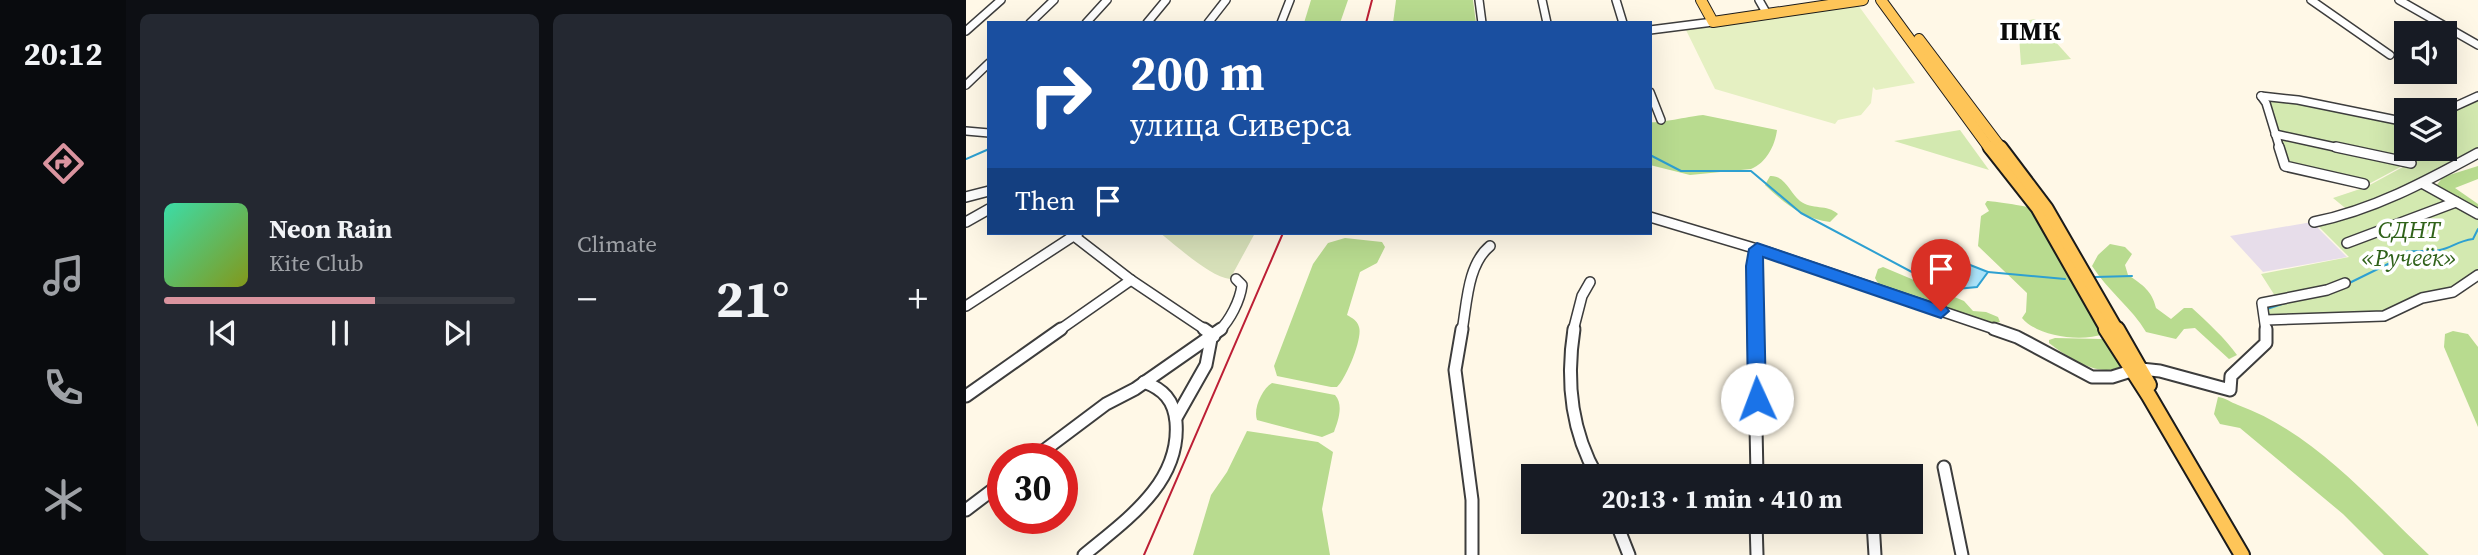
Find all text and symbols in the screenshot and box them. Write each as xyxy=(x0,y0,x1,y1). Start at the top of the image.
district label: ПМК xyxy=(1999,13,2061,49)
map controls xyxy=(2394,21,2457,161)
button: sound xyxy=(2394,21,2457,84)
text: 20:12 xyxy=(24,32,102,76)
text: 200 m xyxy=(1130,39,1265,106)
icon: right xyxy=(1015,49,1106,140)
button: layers xyxy=(2394,98,2457,161)
text: улица Сиверса xyxy=(1130,103,1351,147)
icon: directions xyxy=(39,139,88,188)
icon: arrive xyxy=(1089,182,1127,220)
text: Then xyxy=(1015,183,1075,219)
text: Neon Rain xyxy=(269,211,392,247)
park label: СДНТ «Ручеёк» xyxy=(2361,213,2457,274)
text: Climate xyxy=(577,228,657,260)
pin xyxy=(1911,239,1971,311)
text: Kite Club xyxy=(269,247,364,279)
icon: arrive xyxy=(1922,250,1960,288)
icon: music xyxy=(39,251,88,300)
text: 21° xyxy=(716,263,789,334)
text: − xyxy=(577,273,597,325)
text: + xyxy=(908,273,928,325)
icon: previous xyxy=(204,314,242,352)
icon: pause xyxy=(321,314,359,352)
icon: next xyxy=(438,314,476,352)
position arrow xyxy=(1720,362,1794,436)
icon: phone xyxy=(39,363,88,412)
speed limit sign: 30 xyxy=(987,443,1078,534)
icon: climate xyxy=(39,475,88,524)
text: 20:13 · 1 min · 410 m xyxy=(1602,481,1842,517)

